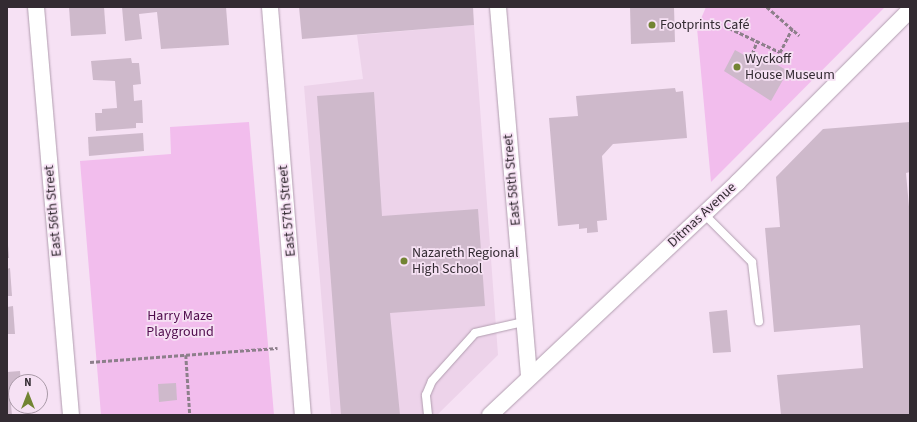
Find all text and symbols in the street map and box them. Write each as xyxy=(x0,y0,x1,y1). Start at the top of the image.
place label: Footprints Café xyxy=(660,17,749,33)
marker: Footprints Café xyxy=(647,20,657,30)
place label: Wyckoff House Museum xyxy=(745,51,835,84)
marker: Wyckoff House Museum xyxy=(732,62,742,72)
street label: East 58th Street xyxy=(500,134,524,226)
street label: East 56th Street xyxy=(41,165,65,257)
street label: East 57th Street xyxy=(275,165,299,257)
street label: Ditmas Avenue xyxy=(664,179,740,251)
place label: Nazareth Regional High School xyxy=(412,245,518,278)
marker: Nazareth Regional High School xyxy=(399,256,409,266)
park label: Harry Maze Playground xyxy=(146,308,214,340)
north arrow xyxy=(8,374,48,414)
text: N xyxy=(24,375,32,390)

